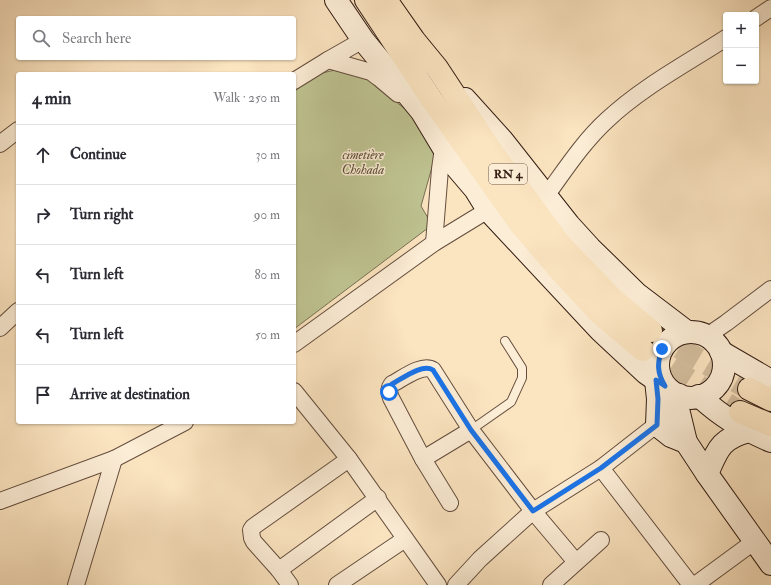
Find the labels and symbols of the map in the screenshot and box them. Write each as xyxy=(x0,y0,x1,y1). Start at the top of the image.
park label: cimetière Chohada xyxy=(342,147,384,178)
road number: RN 4 xyxy=(489,164,527,184)
route end xyxy=(653,340,671,358)
route start xyxy=(380,383,398,401)

